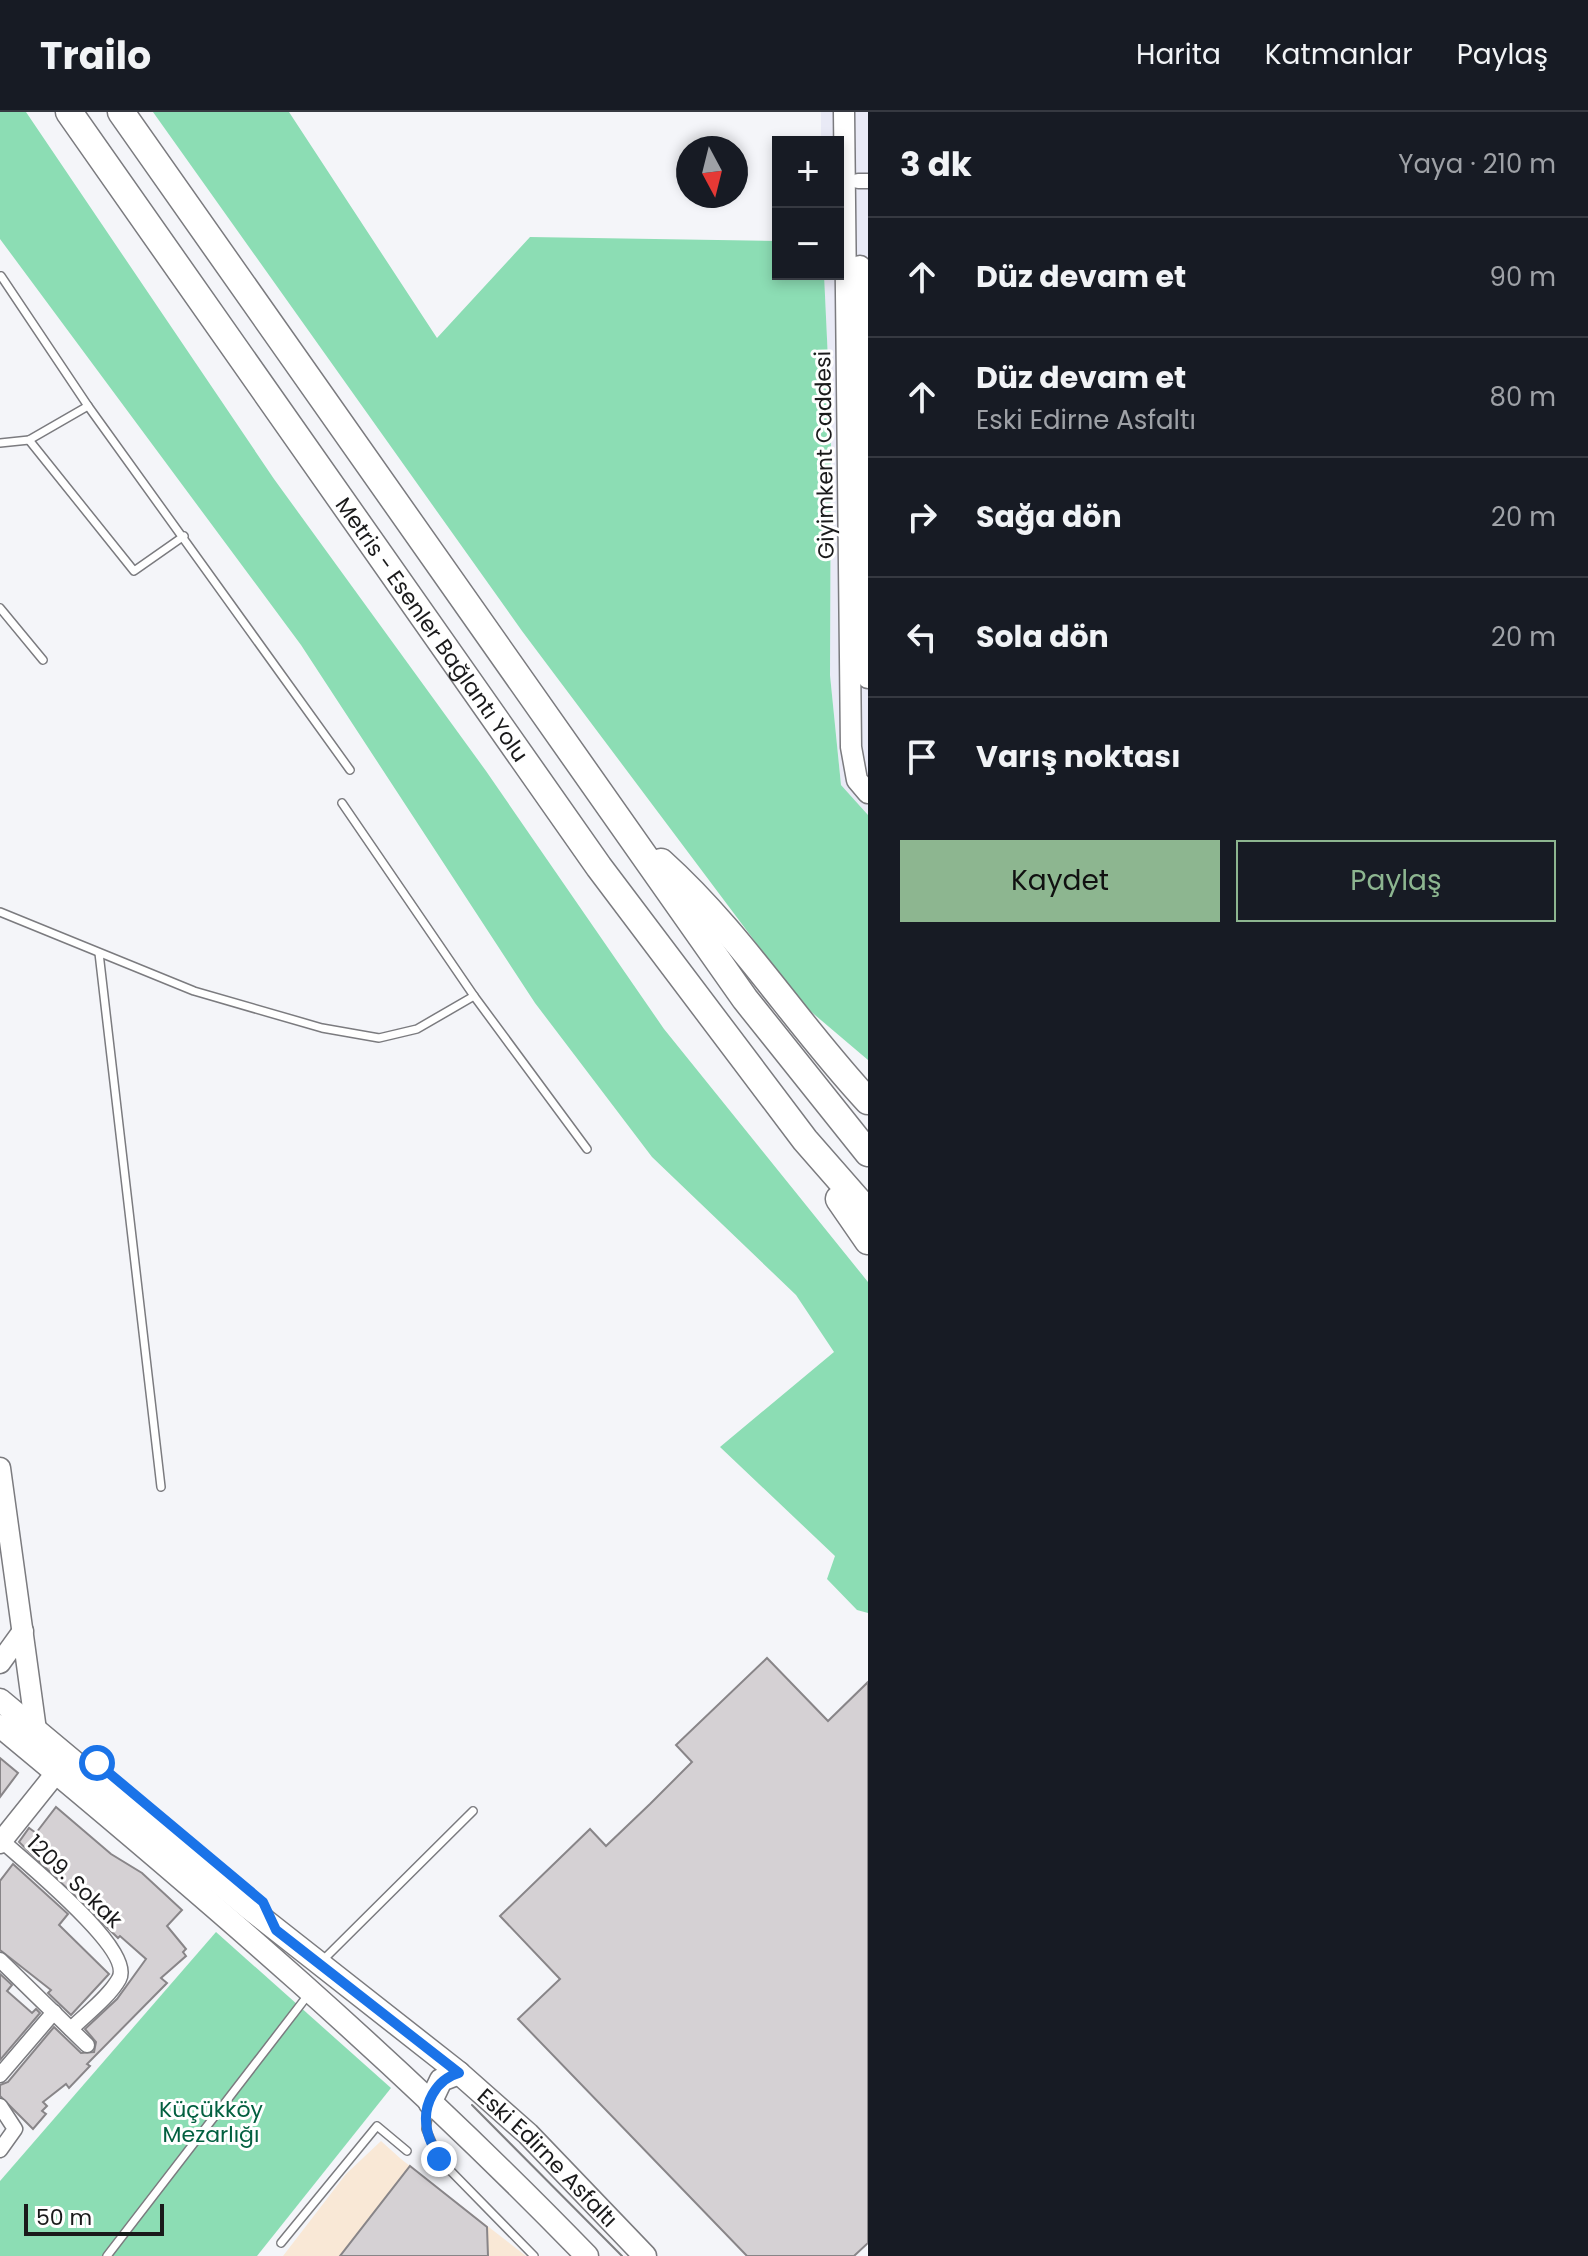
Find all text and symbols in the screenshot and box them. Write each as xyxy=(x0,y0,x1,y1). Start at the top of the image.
text: Trailo xyxy=(40,29,151,82)
text: Harita xyxy=(1136,35,1221,74)
text: Katmanlar xyxy=(1265,35,1413,74)
text: Paylaş xyxy=(1457,35,1548,74)
north arrow xyxy=(676,136,748,208)
map controls xyxy=(772,136,844,280)
button: + xyxy=(772,136,844,208)
text: 3 dk xyxy=(900,140,972,188)
text: Yaya · 210 m xyxy=(1398,146,1556,182)
button: − xyxy=(772,208,844,280)
icon: ahead xyxy=(900,255,944,299)
text: Düz devam et xyxy=(976,255,1186,298)
text: 90 m xyxy=(1490,259,1556,295)
street label: Giyimkent Caddesi xyxy=(807,351,842,559)
text: Düz devam et xyxy=(976,356,1186,399)
icon: ahead xyxy=(900,375,944,419)
text: 80 m xyxy=(1490,379,1556,415)
text: Eski Edirne Asfaltı xyxy=(976,402,1196,438)
street label: Metris - Esenler Bağlantı Yolu xyxy=(328,491,535,768)
icon: right xyxy=(900,495,944,539)
text: Sağa dön xyxy=(976,495,1122,538)
text: 20 m xyxy=(1491,499,1556,535)
icon: left xyxy=(900,615,944,659)
text: Sola dön xyxy=(976,615,1109,658)
text: 20 m xyxy=(1491,619,1556,655)
icon: arrive xyxy=(900,735,944,779)
text: Varış noktası xyxy=(976,735,1181,778)
button: Kaydet xyxy=(900,840,1220,922)
button: Paylaş xyxy=(1236,840,1556,922)
route start xyxy=(79,1745,115,1781)
street label: 1209. Sokak xyxy=(20,1828,130,1935)
street label: Eski Edirne Asfaltı xyxy=(470,2081,624,2234)
park label: Küçükköy Mezarlığı xyxy=(159,2094,264,2150)
route end xyxy=(421,2141,457,2177)
scale bar xyxy=(24,2200,164,2236)
text: 50 m xyxy=(36,2202,92,2233)

